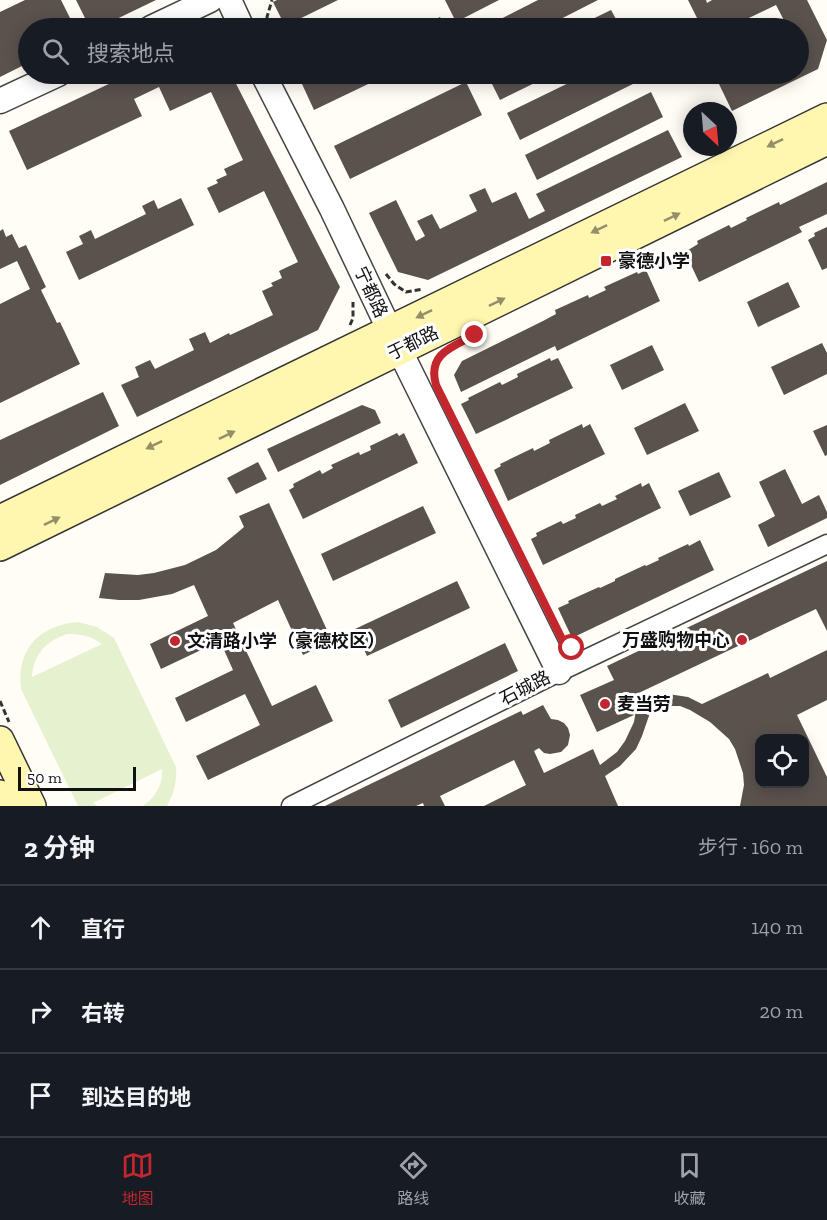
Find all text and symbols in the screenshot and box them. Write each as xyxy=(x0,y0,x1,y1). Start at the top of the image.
search box xyxy=(18,18,809,84)
icon: search xyxy=(39,35,72,68)
text: 搜索地点 xyxy=(87,40,175,67)
north arrow xyxy=(683,102,737,156)
one-way arrow xyxy=(766,138,783,148)
one-way arrow xyxy=(664,212,681,222)
one-way arrow xyxy=(591,224,608,233)
place label: 豪德小学 xyxy=(618,250,690,272)
marker: 豪德小学 xyxy=(599,254,613,268)
street label: 宁都路 xyxy=(350,263,392,321)
one-way arrow xyxy=(488,298,505,307)
one-way arrow xyxy=(416,310,433,319)
street label: 于都路 xyxy=(384,321,442,365)
route end xyxy=(461,321,487,347)
one-way arrow xyxy=(219,430,236,439)
one-way arrow xyxy=(145,439,163,449)
one-way arrow xyxy=(44,516,61,525)
place label: 万盛购物中心 xyxy=(622,629,730,651)
place label: 文清路小学（豪德校区） xyxy=(187,630,385,652)
marker: 万盛购物中心 xyxy=(735,633,749,647)
marker: 文清路小学（豪德校区） xyxy=(168,634,182,648)
route start xyxy=(558,634,584,660)
street label: 石城路 xyxy=(496,666,554,710)
place label: 麦当劳 xyxy=(617,693,671,715)
marker: 麦当劳 xyxy=(598,697,612,711)
map controls xyxy=(755,734,809,788)
button: locate xyxy=(755,734,809,788)
scale bar xyxy=(18,764,136,792)
text: 50 m xyxy=(27,768,62,787)
text: 2 分钟 xyxy=(24,832,95,864)
text: 步行 · 160 m xyxy=(698,835,803,859)
icon: ahead xyxy=(24,911,57,944)
text: 140 m xyxy=(751,915,803,939)
text: 直行 xyxy=(81,916,125,943)
icon: right xyxy=(24,995,57,1028)
text: 20 m xyxy=(759,999,803,1023)
text: 右转 xyxy=(81,1000,125,1027)
icon: arrive xyxy=(24,1079,57,1112)
text: 到达目的地 xyxy=(81,1084,191,1111)
tab: 地图 xyxy=(121,1149,154,1209)
tab: 路线 xyxy=(397,1149,430,1209)
tab: 收藏 xyxy=(673,1149,706,1209)

